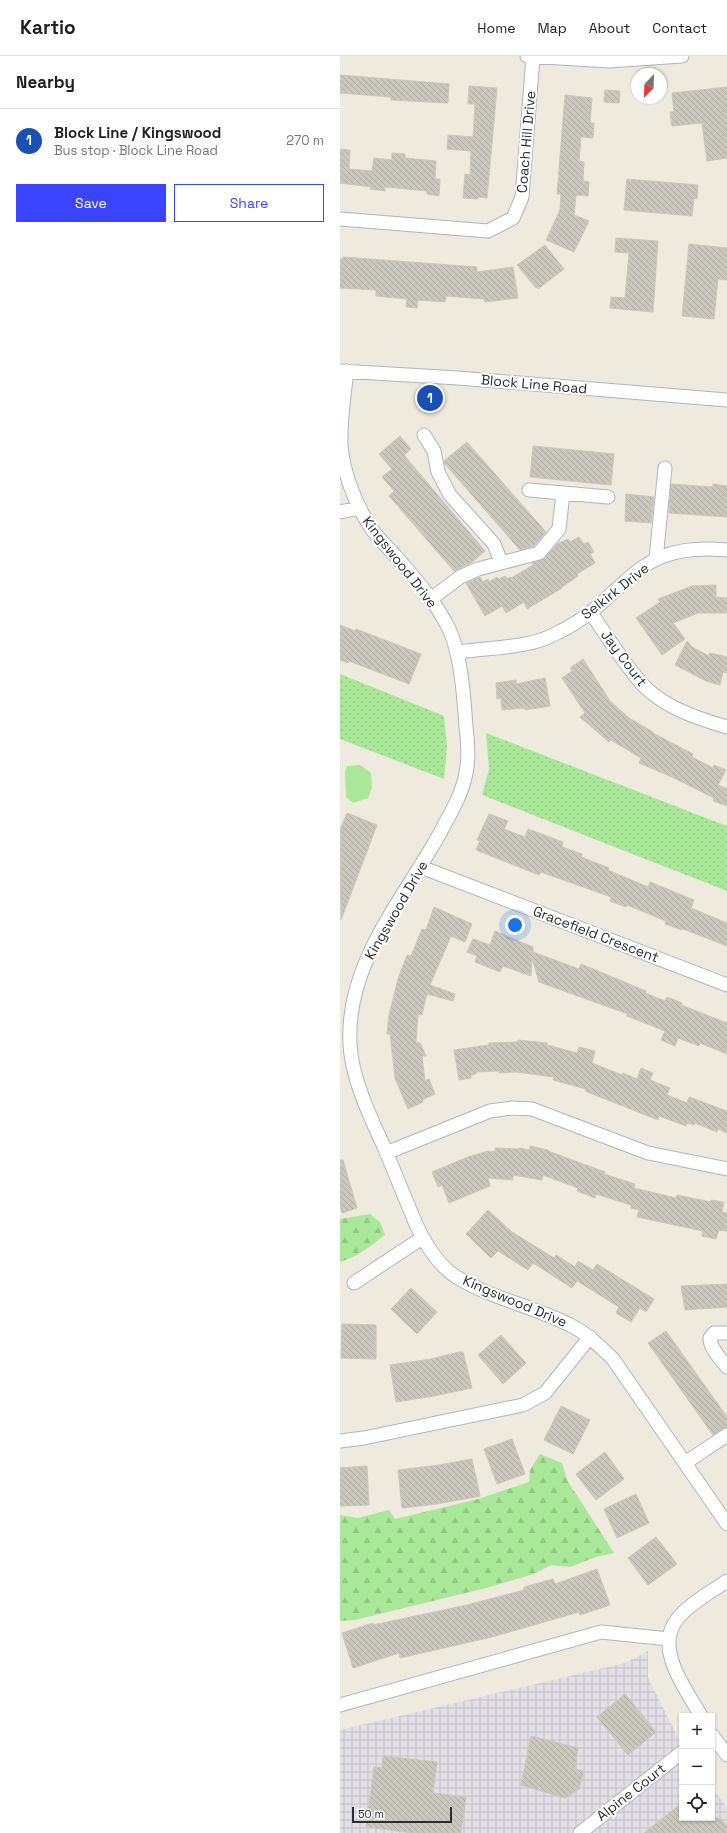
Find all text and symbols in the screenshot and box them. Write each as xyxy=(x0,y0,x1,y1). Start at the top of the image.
text: Kartio xyxy=(20,15,76,40)
text: Home xyxy=(477,19,515,37)
text: Map xyxy=(537,19,567,37)
text: About xyxy=(589,19,630,37)
text: Contact xyxy=(652,19,707,37)
north arrow xyxy=(631,68,667,104)
text: Nearby xyxy=(16,71,75,93)
street label: Coach Hill Drive xyxy=(513,90,539,194)
text: Block Line / Kingswood xyxy=(54,123,221,142)
text: 1 xyxy=(26,132,32,149)
text: 270 m xyxy=(286,132,324,149)
text: Bus stop · Block Line Road xyxy=(54,142,218,159)
button: Save xyxy=(16,184,166,222)
button: Share xyxy=(174,184,324,222)
street label: Block Line Road xyxy=(480,370,588,398)
pin: 1 xyxy=(417,383,443,413)
street label: Kingswood Drive xyxy=(359,513,441,611)
street label: Selkirk Drive xyxy=(577,559,653,623)
street label: Jay Court xyxy=(597,626,651,690)
street label: Kingswood Drive xyxy=(360,857,432,963)
street label: Gracefield Crescent xyxy=(531,902,661,966)
your location xyxy=(505,915,525,935)
street label: Kingswood Drive xyxy=(460,1271,570,1331)
map controls xyxy=(679,1713,715,1821)
button: + xyxy=(679,1713,715,1749)
button: − xyxy=(679,1749,715,1785)
street label: Alpine Court xyxy=(593,1759,669,1825)
button: locate xyxy=(679,1785,715,1821)
scale bar xyxy=(352,1805,452,1824)
text: 50 m xyxy=(358,1807,384,1821)

